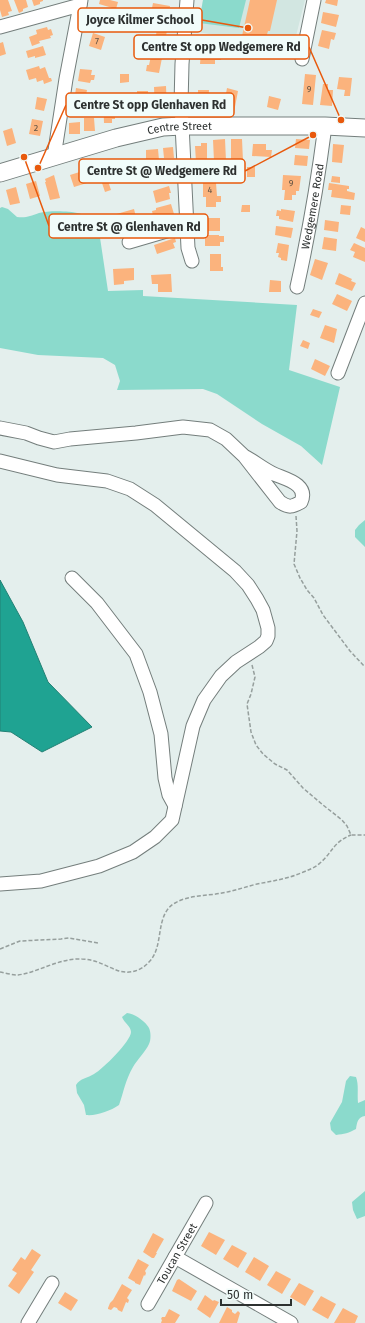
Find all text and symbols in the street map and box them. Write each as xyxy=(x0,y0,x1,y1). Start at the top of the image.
callout: Joyce Kilmer School xyxy=(78,8,202,32)
text: Joyce Kilmer School xyxy=(85,13,194,27)
callout: Centre St opp Wedgemere Rd xyxy=(134,35,309,59)
house number: 7 xyxy=(95,36,99,46)
text: Centre St opp Wedgemere Rd xyxy=(141,40,301,54)
house number: 9 xyxy=(307,84,312,94)
callout: Centre St opp Glenhaven Rd xyxy=(66,93,234,117)
text: Centre St opp Glenhaven Rd xyxy=(74,98,226,112)
street label: Centre Street xyxy=(146,120,212,137)
house number: 2 xyxy=(34,123,38,133)
callout: Centre St @ Wedgemere Rd xyxy=(79,159,245,183)
street label: Wedgemere Road xyxy=(299,163,327,251)
text: Centre St @ Wedgemere Rd xyxy=(87,164,237,178)
house number: 9 xyxy=(289,178,294,188)
house number: 4 xyxy=(208,185,213,195)
callout: Centre St @ Glenhaven Rd xyxy=(49,214,208,238)
text: Centre St @ Glenhaven Rd xyxy=(57,220,201,234)
street label: Toucan Street xyxy=(155,1221,200,1287)
scale bar xyxy=(221,1281,291,1307)
text: 50 m xyxy=(227,1288,253,1302)

